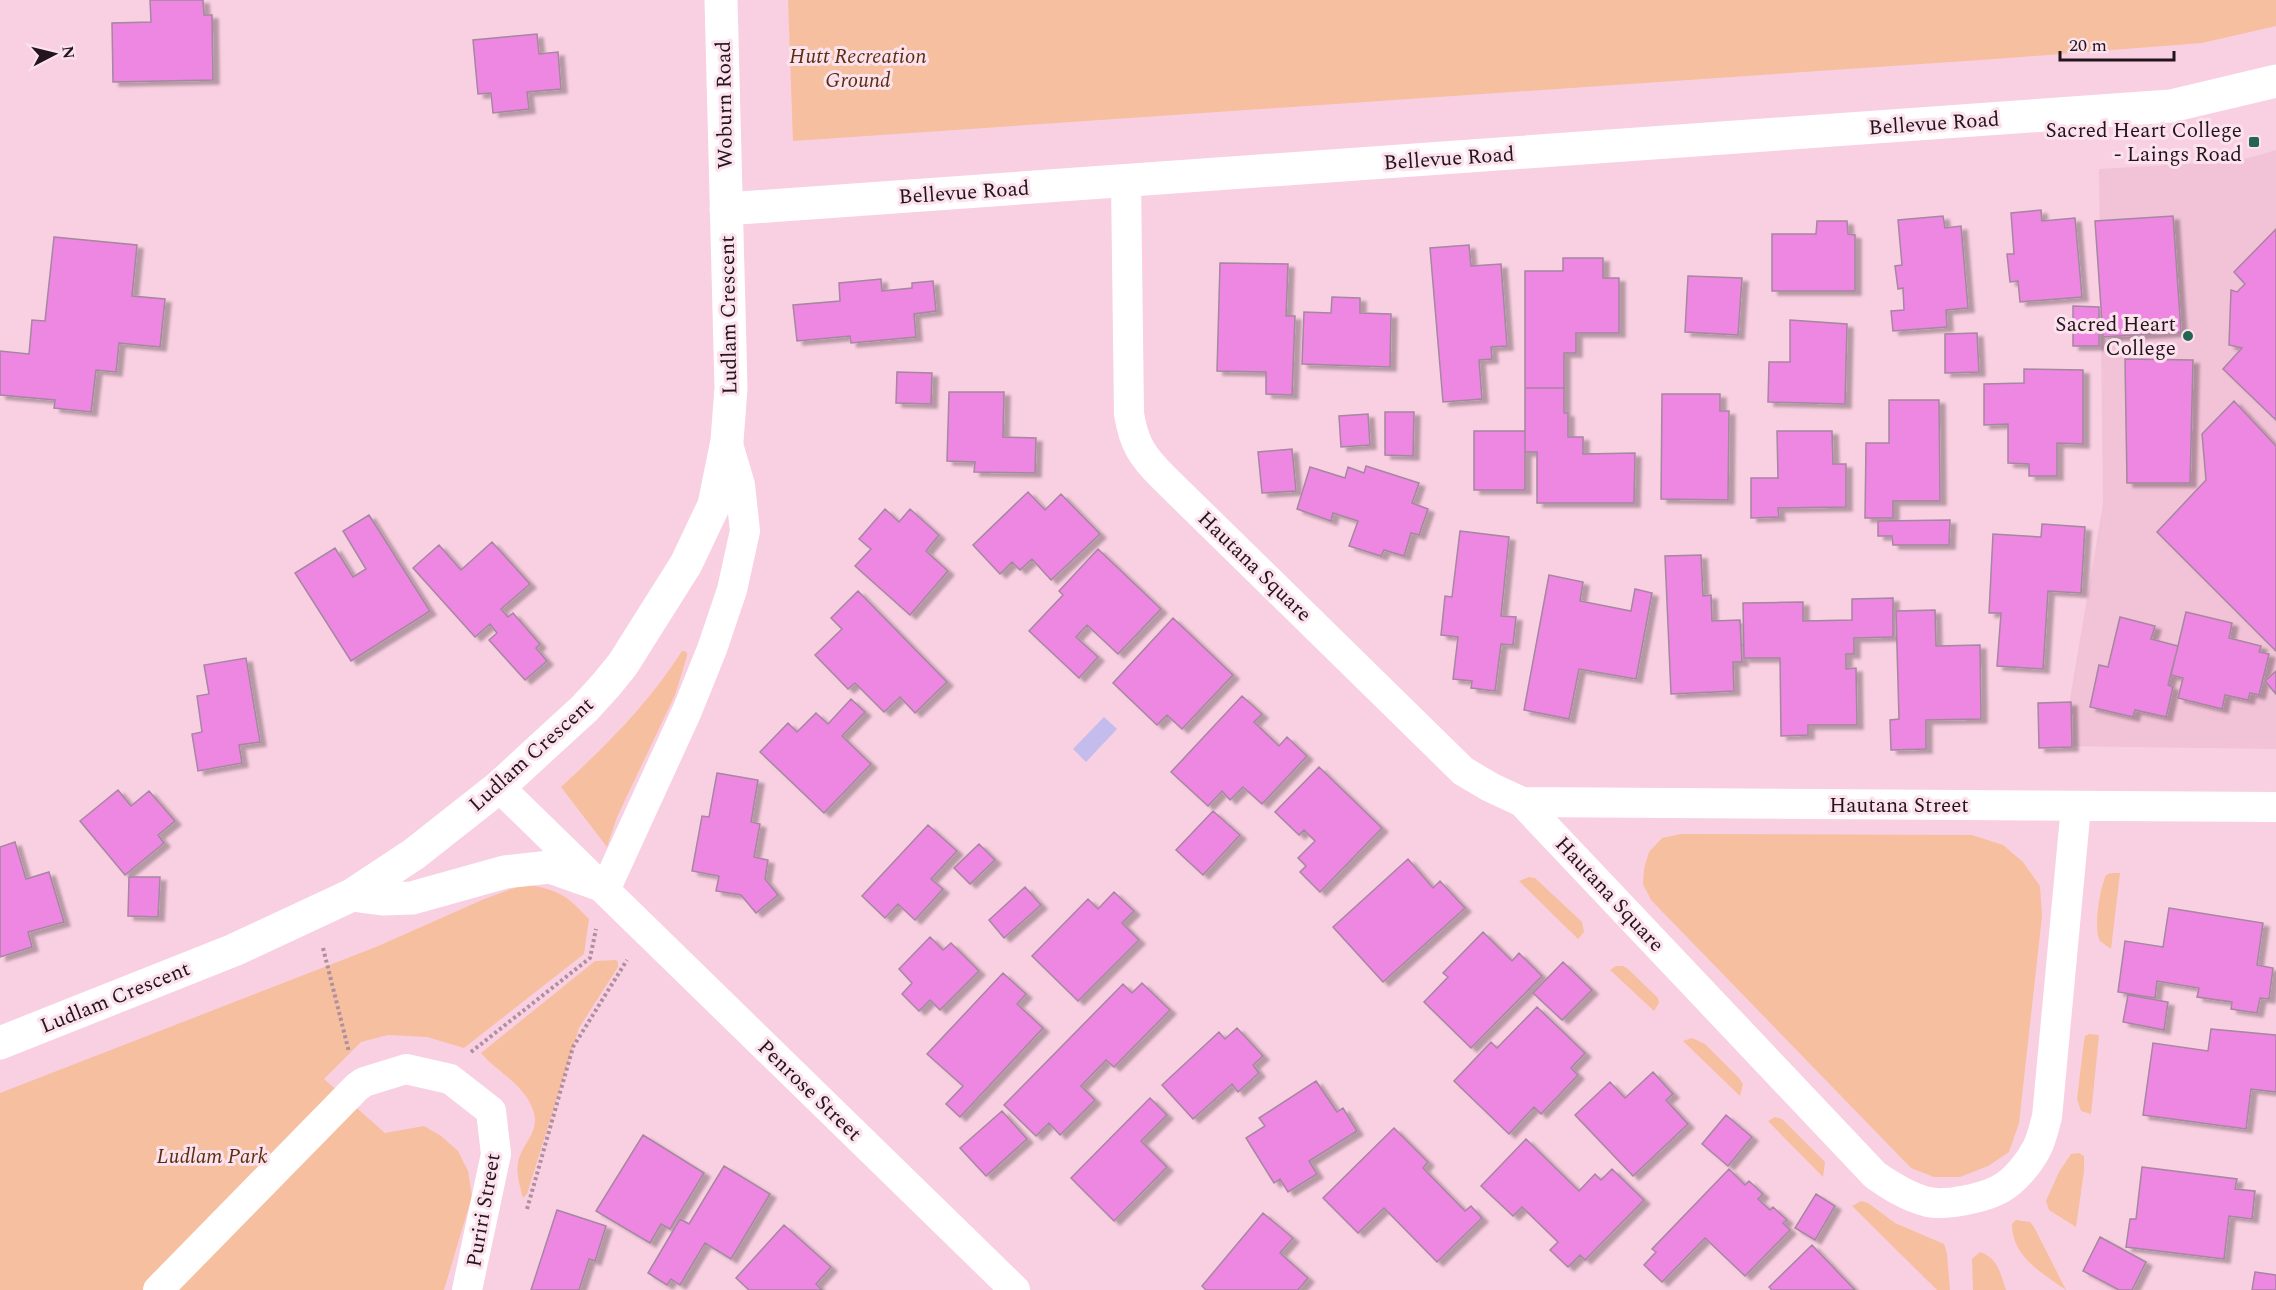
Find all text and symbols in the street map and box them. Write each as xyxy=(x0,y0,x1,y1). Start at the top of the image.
north arrow xyxy=(24,24,84,84)
scale bar xyxy=(2060,24,2174,62)
text: 20 m xyxy=(2069,32,2107,59)
street label: Woburn Road xyxy=(708,41,742,169)
park label: Hutt Recreation Ground xyxy=(789,41,927,97)
text: N xyxy=(55,44,81,60)
street label: Bellevue Road xyxy=(1867,103,2001,145)
place label: Sacred Heart College - Laings Road xyxy=(2046,115,2242,171)
marker: Sacred Heart College - Laings Road xyxy=(2247,135,2261,149)
street label: Bellevue Road xyxy=(1382,138,1516,180)
street label: Bellevue Road xyxy=(897,172,1031,214)
street label: Ludlam Crescent xyxy=(712,235,746,395)
place label: Sacred Heart College xyxy=(2055,309,2176,365)
marker: Sacred Heart College xyxy=(2181,329,2195,343)
street label: Hautana Square xyxy=(1190,504,1319,630)
street label: Ludlam Crescent xyxy=(462,690,602,820)
street label: Hautana Street xyxy=(1829,790,1969,822)
street label: Hautana Square xyxy=(1547,830,1672,960)
street label: Ludlam Crescent xyxy=(36,953,195,1043)
street label: Penrose Street xyxy=(750,1032,869,1149)
park label: Ludlam Park xyxy=(157,1141,268,1173)
street label: Puriri Street xyxy=(458,1151,510,1270)

